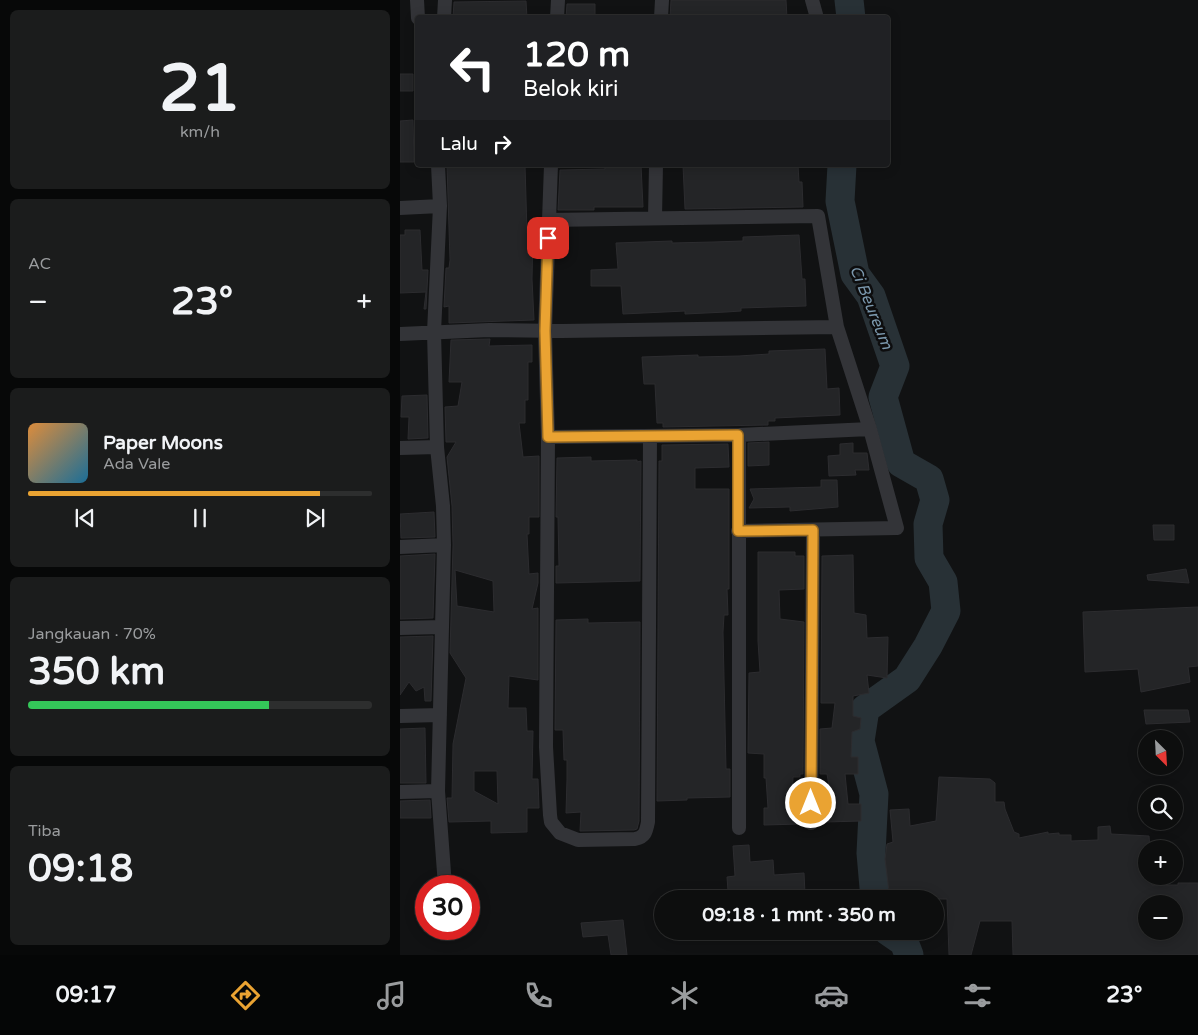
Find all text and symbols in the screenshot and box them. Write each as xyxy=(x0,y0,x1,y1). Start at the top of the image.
text: 120 m xyxy=(523,34,630,76)
icon: left xyxy=(440,35,505,100)
text: 21 xyxy=(159,50,241,129)
text: Belok kiri xyxy=(523,76,619,102)
text: km/h xyxy=(180,122,220,142)
icon: right xyxy=(488,130,516,158)
text: Lalu xyxy=(440,133,478,155)
pin xyxy=(527,217,569,259)
icon: arrive xyxy=(534,224,562,252)
text: AC xyxy=(28,254,51,274)
water label: Ci Beureum xyxy=(845,263,897,352)
text: 23° xyxy=(171,279,233,325)
text: − xyxy=(28,285,48,319)
text: + xyxy=(356,285,372,319)
text: Paper Moons xyxy=(103,432,223,454)
text: Ada Vale xyxy=(103,454,170,474)
icon: previous xyxy=(71,504,99,532)
icon: pause xyxy=(186,504,214,532)
icon: next xyxy=(301,504,329,532)
text: Jangkauan · 70% xyxy=(28,624,156,644)
text: 350 km xyxy=(28,649,165,695)
north arrow xyxy=(1138,730,1182,775)
map controls xyxy=(1138,730,1183,940)
position arrow xyxy=(784,776,836,828)
button: search xyxy=(1138,785,1183,830)
text: Tiba xyxy=(28,821,61,841)
button: + xyxy=(1138,840,1183,885)
text: 09:18 xyxy=(28,846,133,892)
speed limit sign: 30 xyxy=(415,875,480,940)
button: − xyxy=(1138,895,1183,940)
text: 09:18 · 1 mnt · 350 m xyxy=(702,904,896,926)
icon: directions xyxy=(228,978,263,1013)
icon: music xyxy=(374,978,409,1013)
icon: phone xyxy=(521,978,556,1013)
icon: climate xyxy=(667,978,702,1013)
icon: car xyxy=(814,978,849,1013)
icon: filters xyxy=(960,978,995,1013)
text: 09:17 xyxy=(56,982,117,1008)
text: 23° xyxy=(1106,982,1142,1008)

